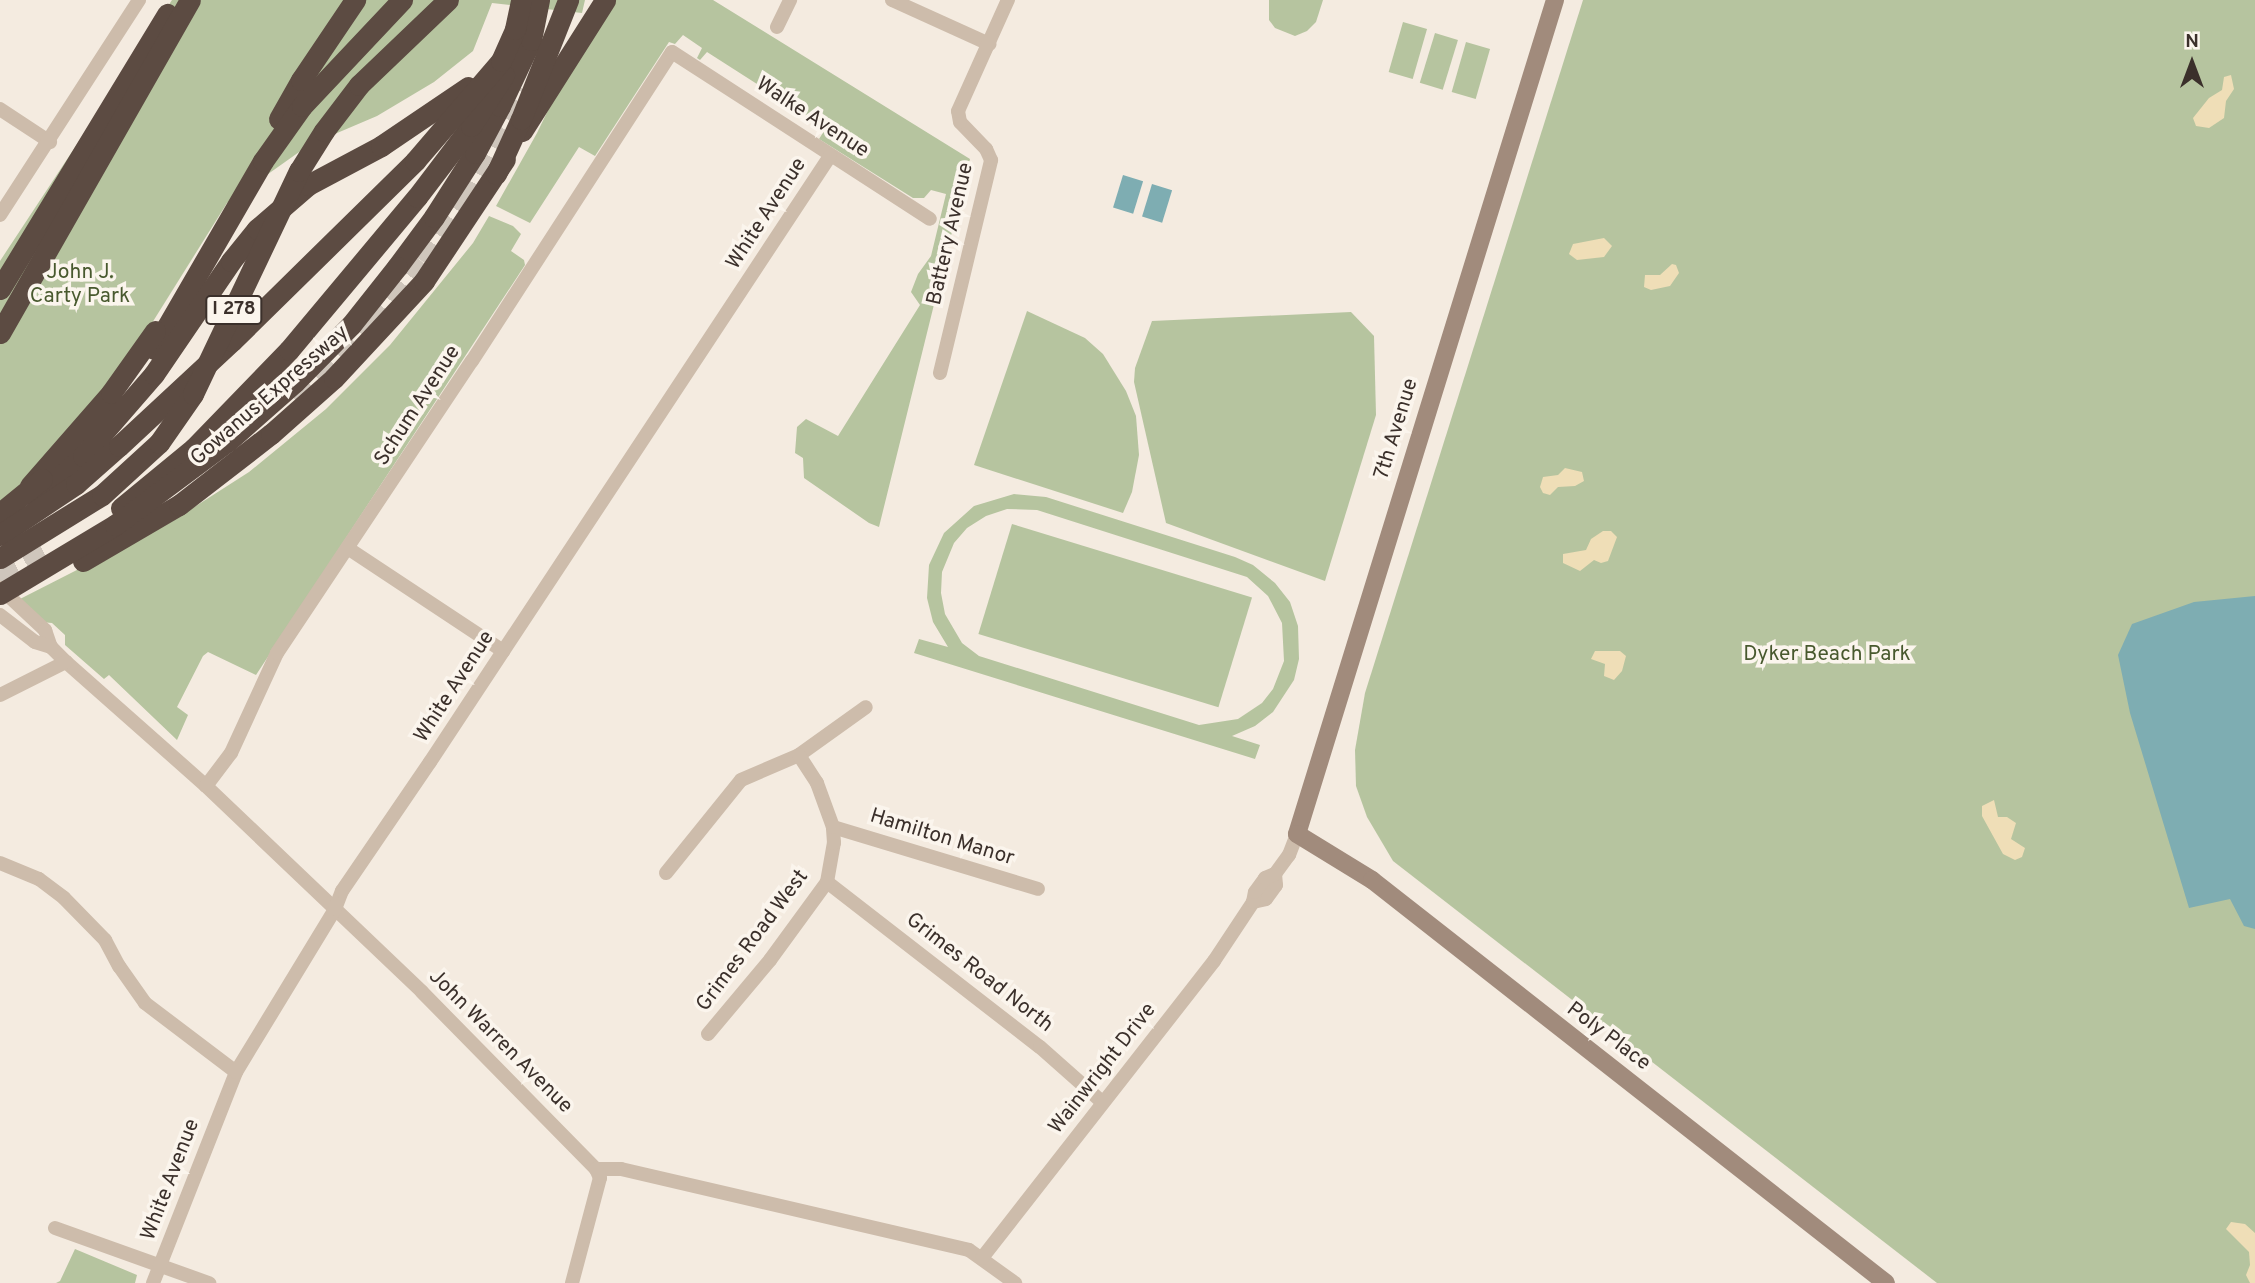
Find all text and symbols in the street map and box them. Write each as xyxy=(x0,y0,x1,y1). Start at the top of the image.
north arrow xyxy=(2157,28,2227,98)
text: N xyxy=(2185,30,2199,54)
street label: Walke Avenue xyxy=(750,72,874,164)
street label: White Avenue xyxy=(721,153,813,275)
street label: Battery Avenue xyxy=(922,160,980,308)
park label: John J. Carty Park xyxy=(30,260,130,310)
road number: I 278 xyxy=(204,294,264,326)
street label: Gowanus Expressway xyxy=(186,321,354,471)
street label: Schum Avenue xyxy=(369,341,467,471)
street label: 7th Avenue xyxy=(1370,375,1424,483)
street label: White Avenue xyxy=(409,626,501,748)
park label: Dyker Beach Park xyxy=(1743,642,1911,668)
street label: Hamilton Manor xyxy=(867,804,1017,872)
street label: Grimes Road West xyxy=(691,865,815,1017)
street label: Grimes Road North xyxy=(900,908,1058,1038)
street label: John Warren Avenue xyxy=(422,964,578,1120)
street label: Poly Place xyxy=(1561,997,1655,1077)
street label: Wainwright Drive xyxy=(1044,998,1162,1140)
street label: White Avenue xyxy=(136,1115,206,1245)

